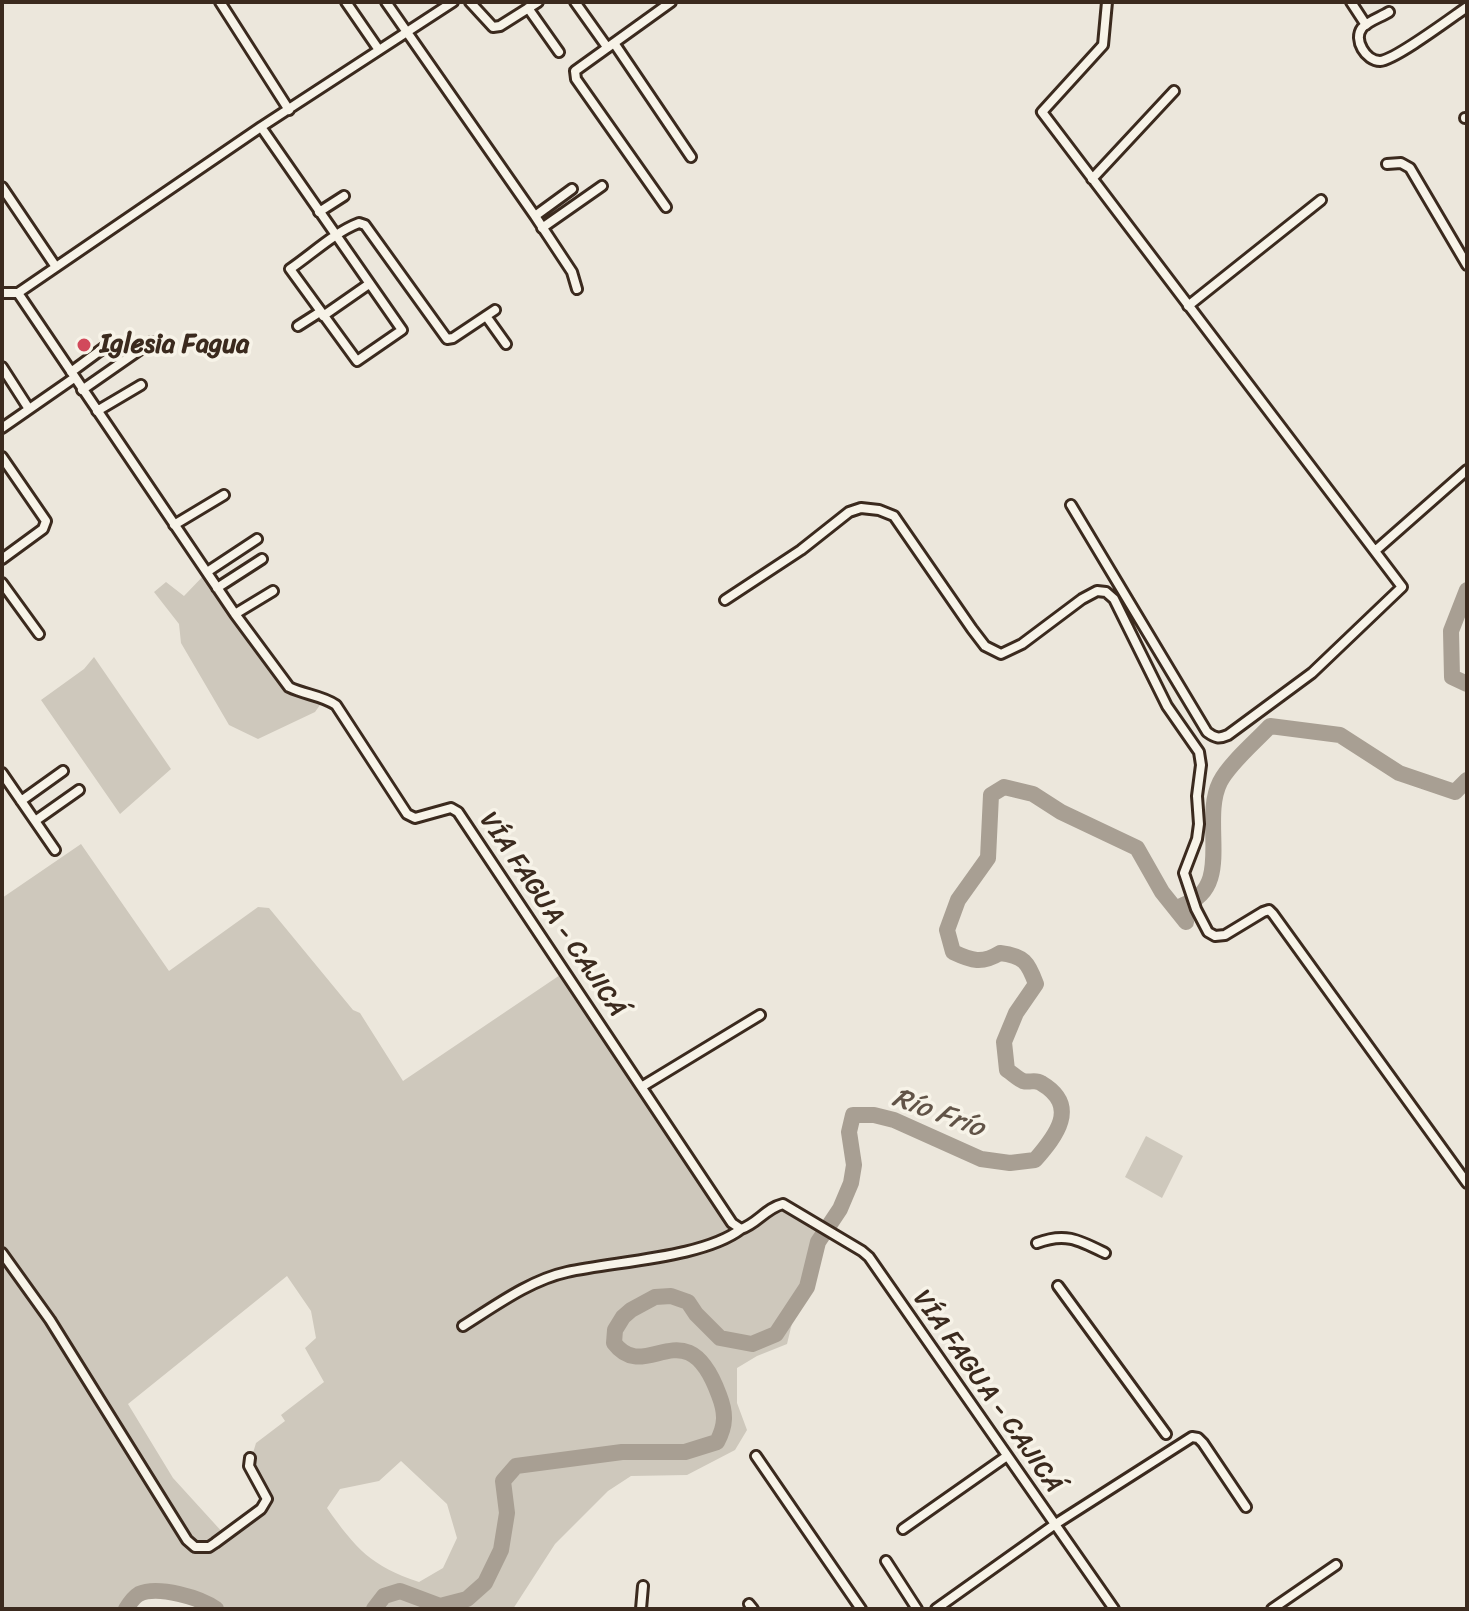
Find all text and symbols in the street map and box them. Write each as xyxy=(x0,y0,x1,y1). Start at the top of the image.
place label: Iglesia Fagua xyxy=(100,329,249,361)
marker: Iglesia Fagua xyxy=(75,336,93,354)
street label: VÍA FAGUA - CAJICÁ xyxy=(472,807,632,1023)
water label: Río Frío xyxy=(888,1082,988,1146)
street label: VÍA FAGUA - CAJICÁ xyxy=(905,1285,1069,1499)

